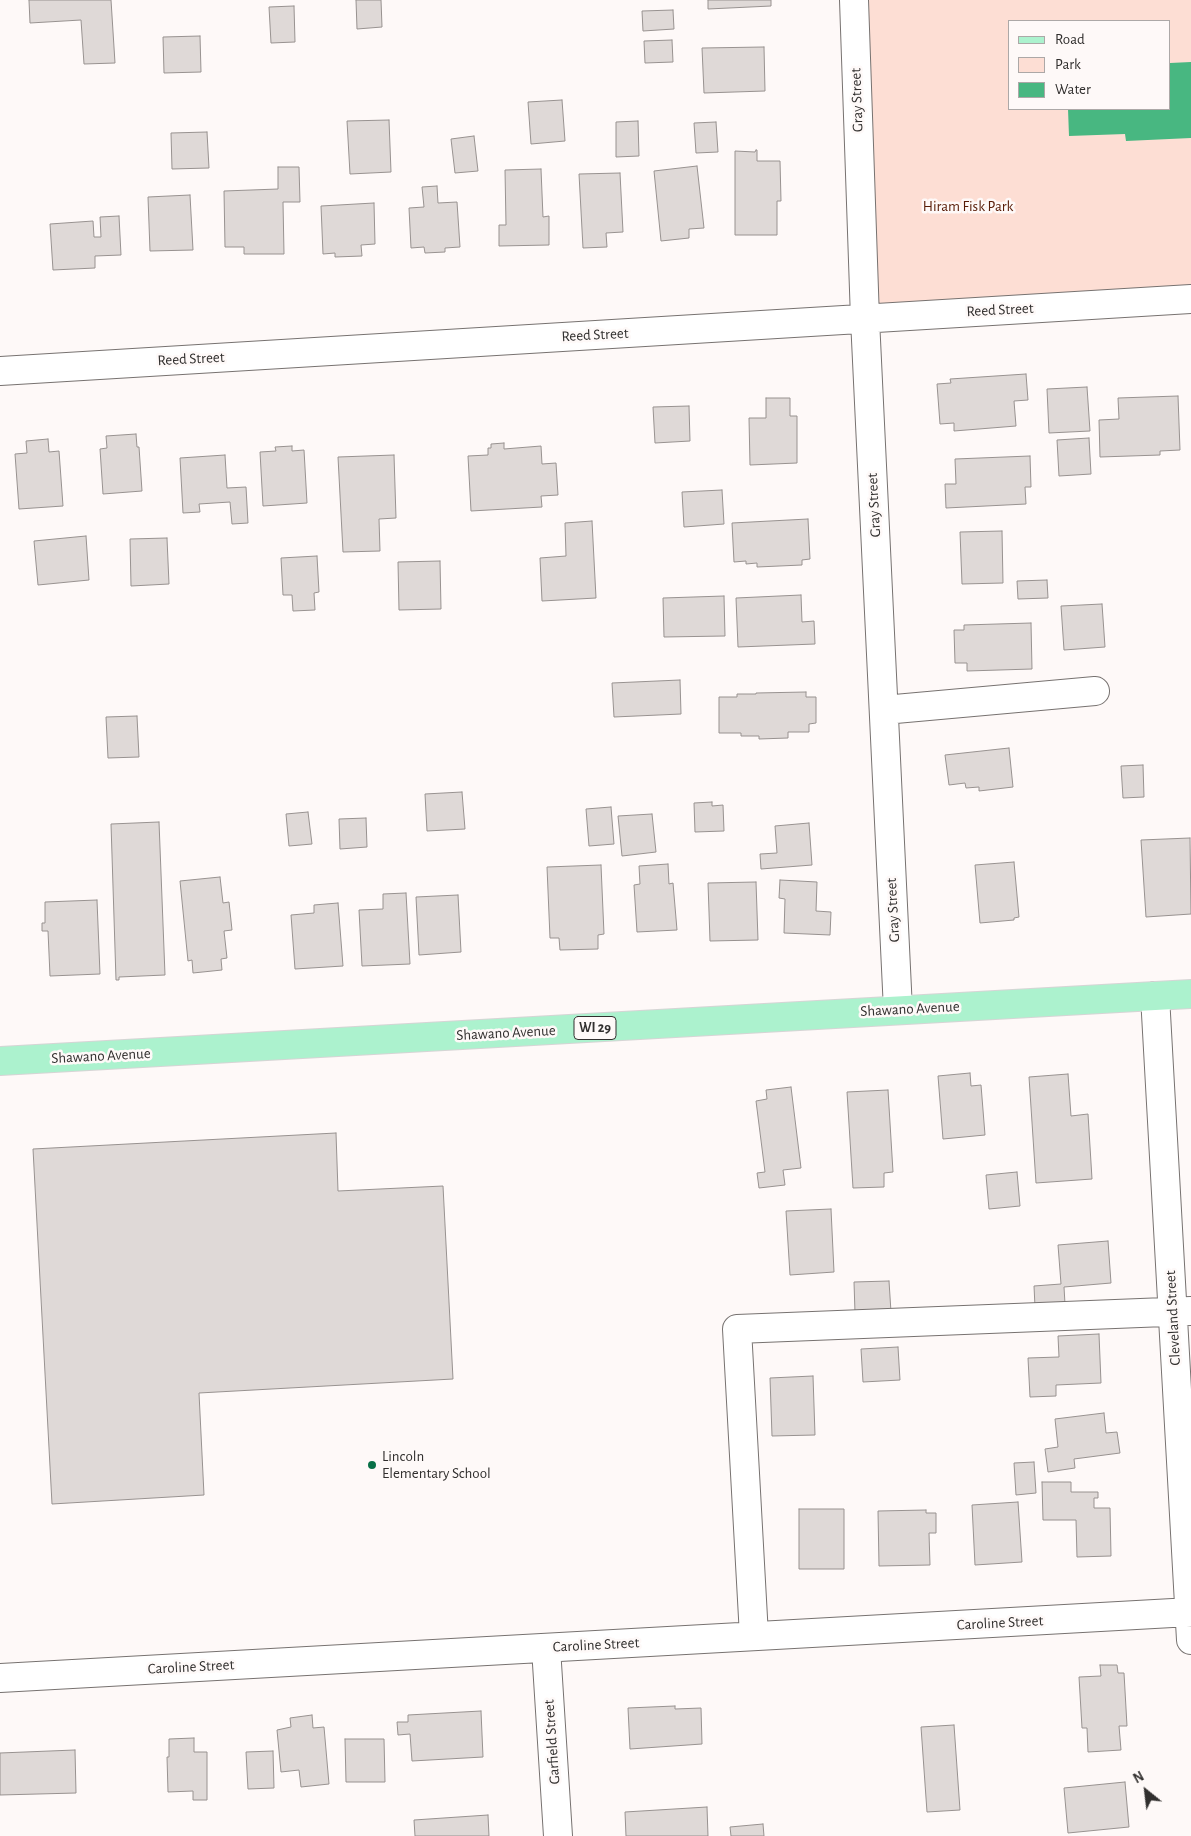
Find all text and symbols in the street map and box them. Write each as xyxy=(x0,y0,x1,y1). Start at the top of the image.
legend xyxy=(1008,20,1171,110)
text: Road xyxy=(1055,32,1085,47)
text: Park xyxy=(1055,57,1081,72)
street label: Gray Street xyxy=(847,68,867,132)
text: Water xyxy=(1055,82,1091,97)
park label: Hiram Fisk Park xyxy=(923,197,1013,215)
street label: Reed Street xyxy=(966,299,1034,321)
street label: Reed Street xyxy=(561,324,629,346)
street label: Reed Street xyxy=(157,348,225,370)
street label: Gray Street xyxy=(863,472,885,538)
street label: Gray Street xyxy=(882,877,904,943)
street label: Shawano Avenue xyxy=(860,997,960,1021)
road number: WI 29 xyxy=(574,1016,616,1040)
street label: Shawano Avenue xyxy=(456,1021,556,1045)
street label: Shawano Avenue xyxy=(51,1044,151,1068)
street label: Cleveland Street xyxy=(1162,1270,1184,1366)
place label: Lincoln Elementary School xyxy=(382,1447,491,1482)
marker: Lincoln Elementary School xyxy=(366,1459,378,1471)
street label: Caroline Street xyxy=(956,1612,1044,1634)
street label: Caroline Street xyxy=(552,1634,640,1656)
street label: Caroline Street xyxy=(147,1656,235,1678)
street label: Garfield Street xyxy=(540,1699,564,1785)
north arrow xyxy=(1121,1766,1171,1816)
text: N xyxy=(1131,1769,1146,1786)

